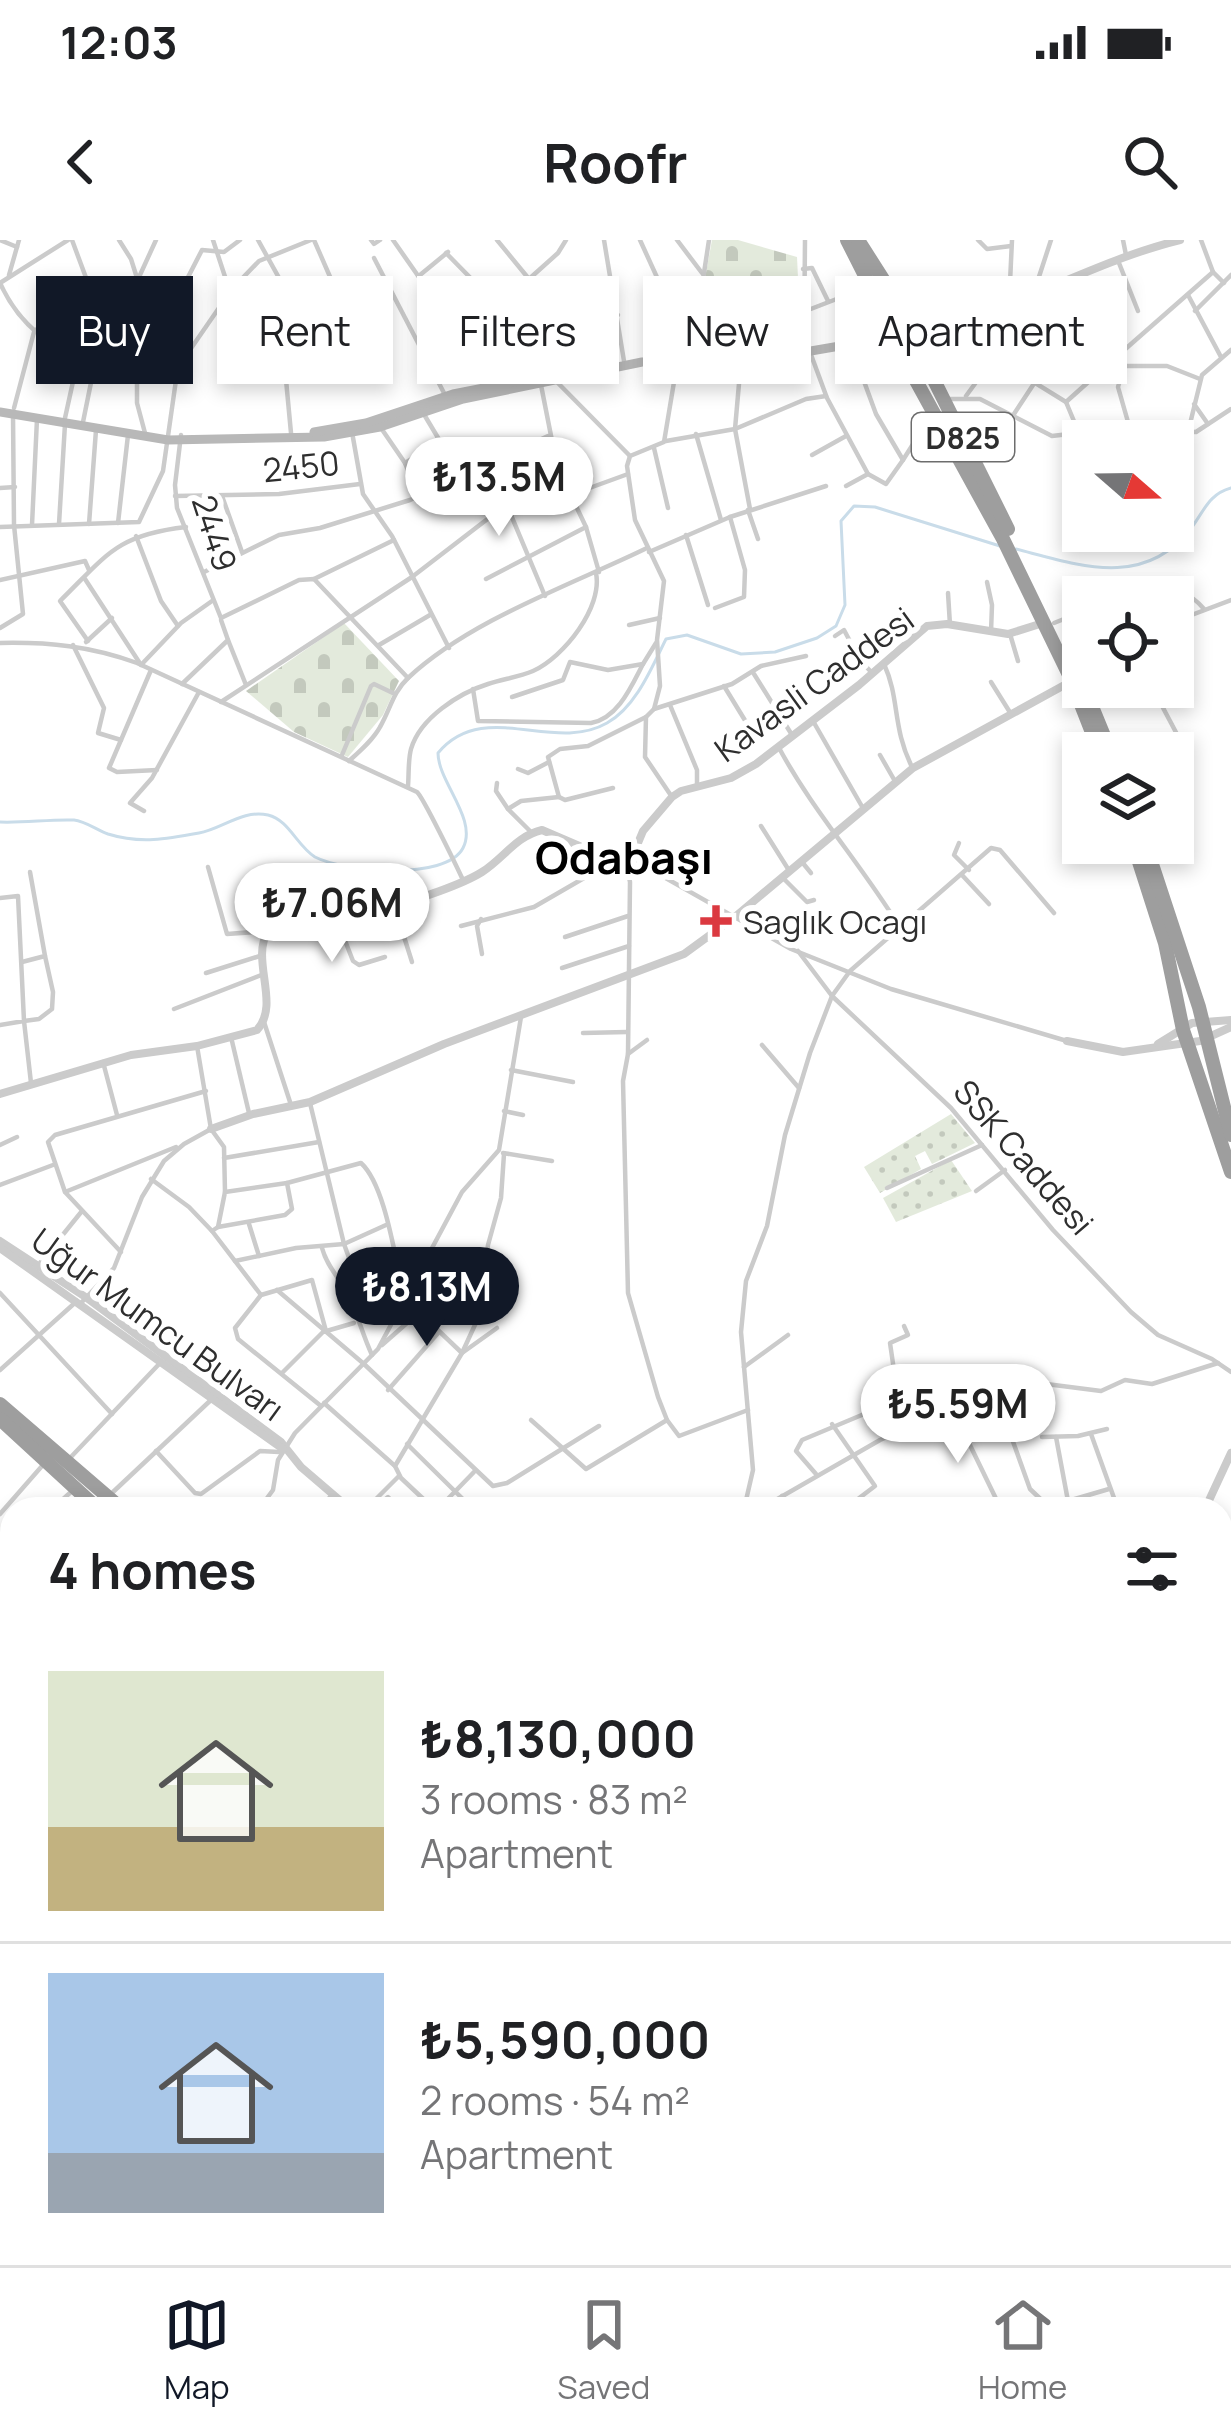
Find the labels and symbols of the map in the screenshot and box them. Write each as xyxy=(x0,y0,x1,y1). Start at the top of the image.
road number: D825 xyxy=(912,413,1014,461)
north arrow xyxy=(1062,420,1194,552)
pin: ₺13.5M xyxy=(401,437,597,539)
street label: 2450 xyxy=(260,440,342,492)
street label: 2449 xyxy=(182,489,248,577)
street label: Kavasli Caddesi xyxy=(705,596,923,772)
district label: Odabaşı xyxy=(535,826,713,888)
pin: ₺7.06M xyxy=(234,863,430,965)
place label: Saglık Ocagı xyxy=(743,899,927,944)
marker: Saglık Ocagı xyxy=(700,905,732,937)
street label: SSK Caddesi xyxy=(944,1070,1104,1244)
street label: Uğur Mumcu Bulvarı xyxy=(23,1217,293,1431)
pin: ₺8.13M xyxy=(329,1247,525,1349)
pin: ₺5.59M xyxy=(860,1364,1056,1466)

